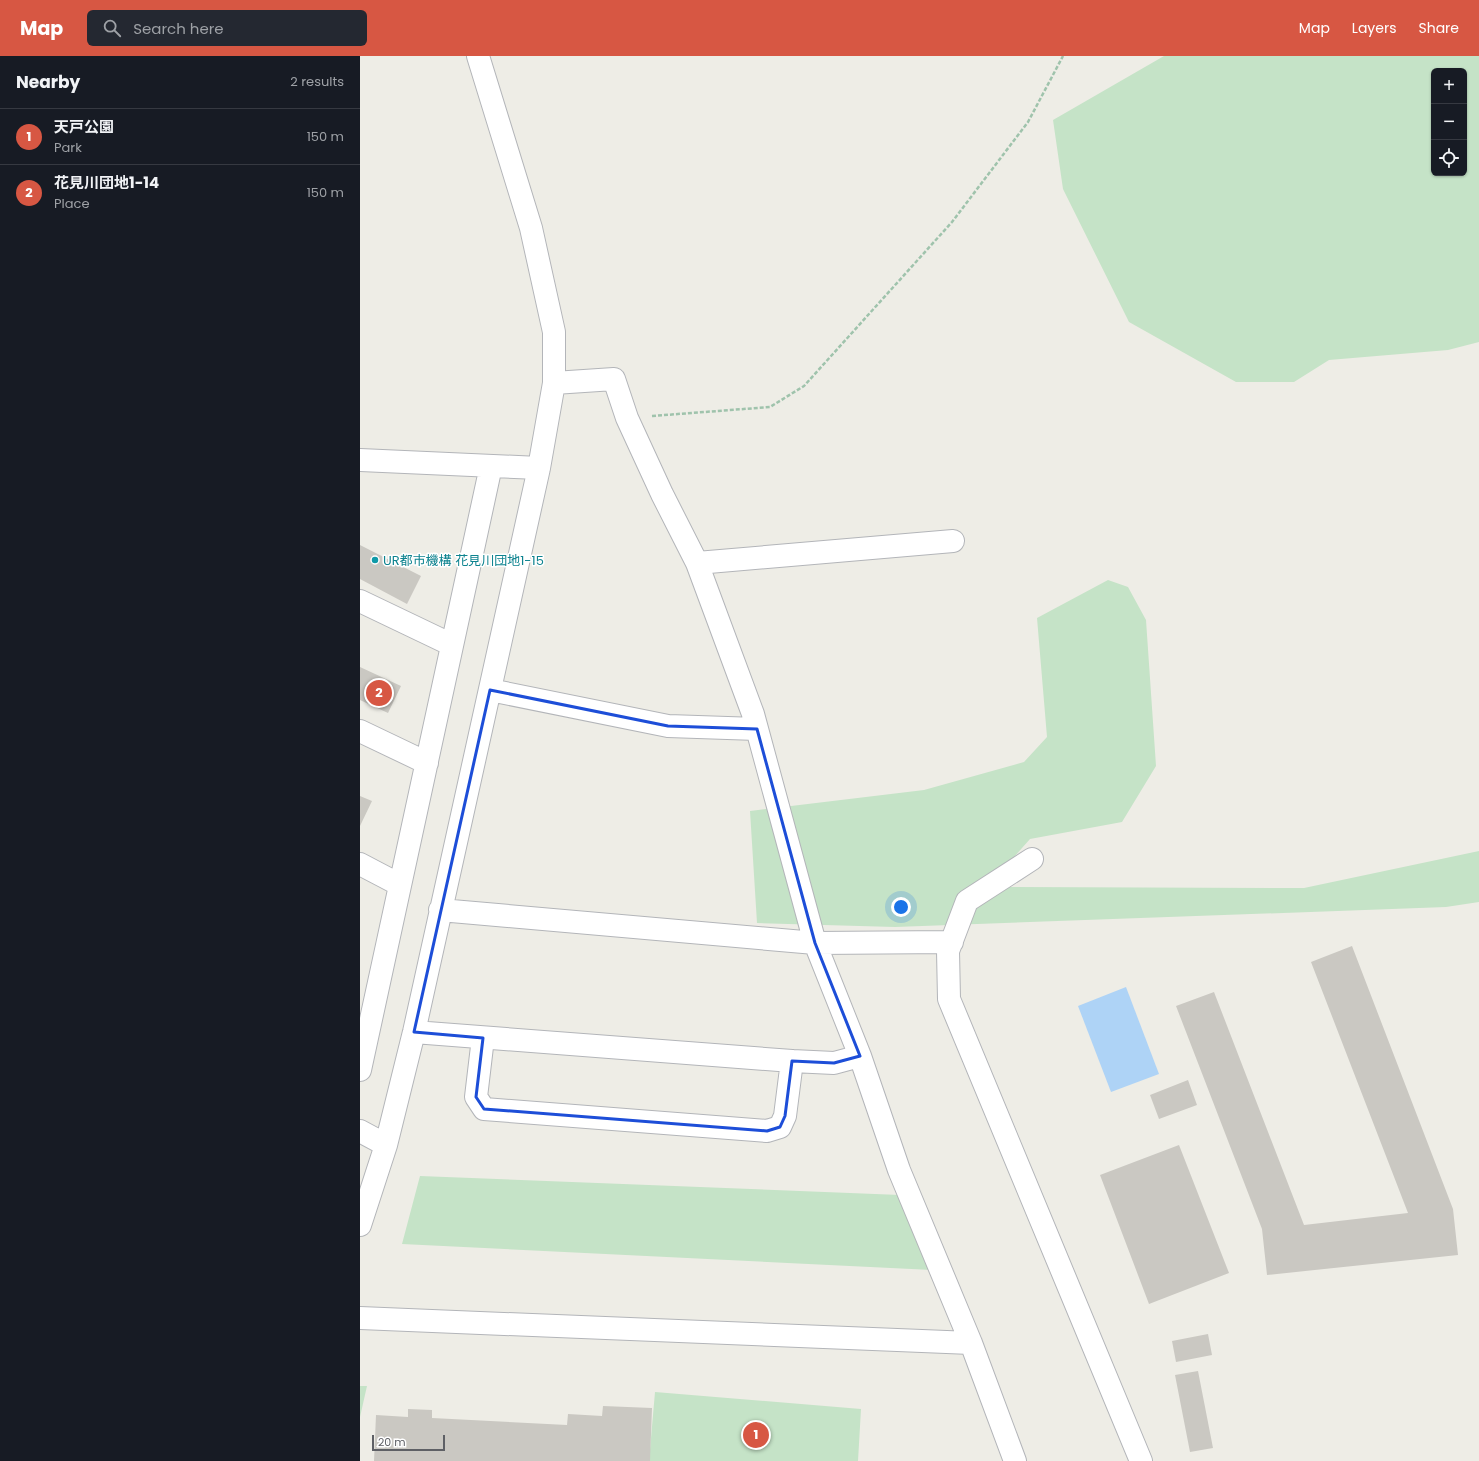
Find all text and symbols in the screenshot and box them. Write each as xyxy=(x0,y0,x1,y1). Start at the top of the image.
search box xyxy=(87,10,367,46)
text: Map xyxy=(20,15,63,42)
icon: search xyxy=(101,17,123,39)
text: Search here xyxy=(133,18,224,39)
text: Map xyxy=(1299,18,1330,38)
text: Layers xyxy=(1352,18,1396,38)
text: Share xyxy=(1418,18,1459,38)
map controls xyxy=(1431,68,1467,176)
button: + xyxy=(1431,68,1467,104)
text: Nearby xyxy=(16,70,80,94)
text: 2 results xyxy=(290,72,344,91)
button: − xyxy=(1431,104,1467,140)
text: 天戸公園 xyxy=(54,116,114,137)
text: 1 xyxy=(27,127,31,146)
text: 150 m xyxy=(307,127,344,146)
text: Park xyxy=(54,138,82,157)
button: locate xyxy=(1431,140,1467,176)
text: 花見川団地1-14 xyxy=(54,172,159,193)
text: 2 xyxy=(25,183,33,202)
text: 150 m xyxy=(307,183,344,202)
text: Place xyxy=(54,194,89,213)
place label: UR都市機構 花見川団地1-15 xyxy=(383,551,544,570)
marker: UR都市機構 花見川団地1-15 xyxy=(370,555,380,565)
pin: 2 xyxy=(366,678,392,708)
your location xyxy=(891,897,911,917)
pin: 1 xyxy=(743,1420,769,1450)
scale bar xyxy=(372,1433,445,1452)
text: 20 m xyxy=(378,1434,406,1450)

